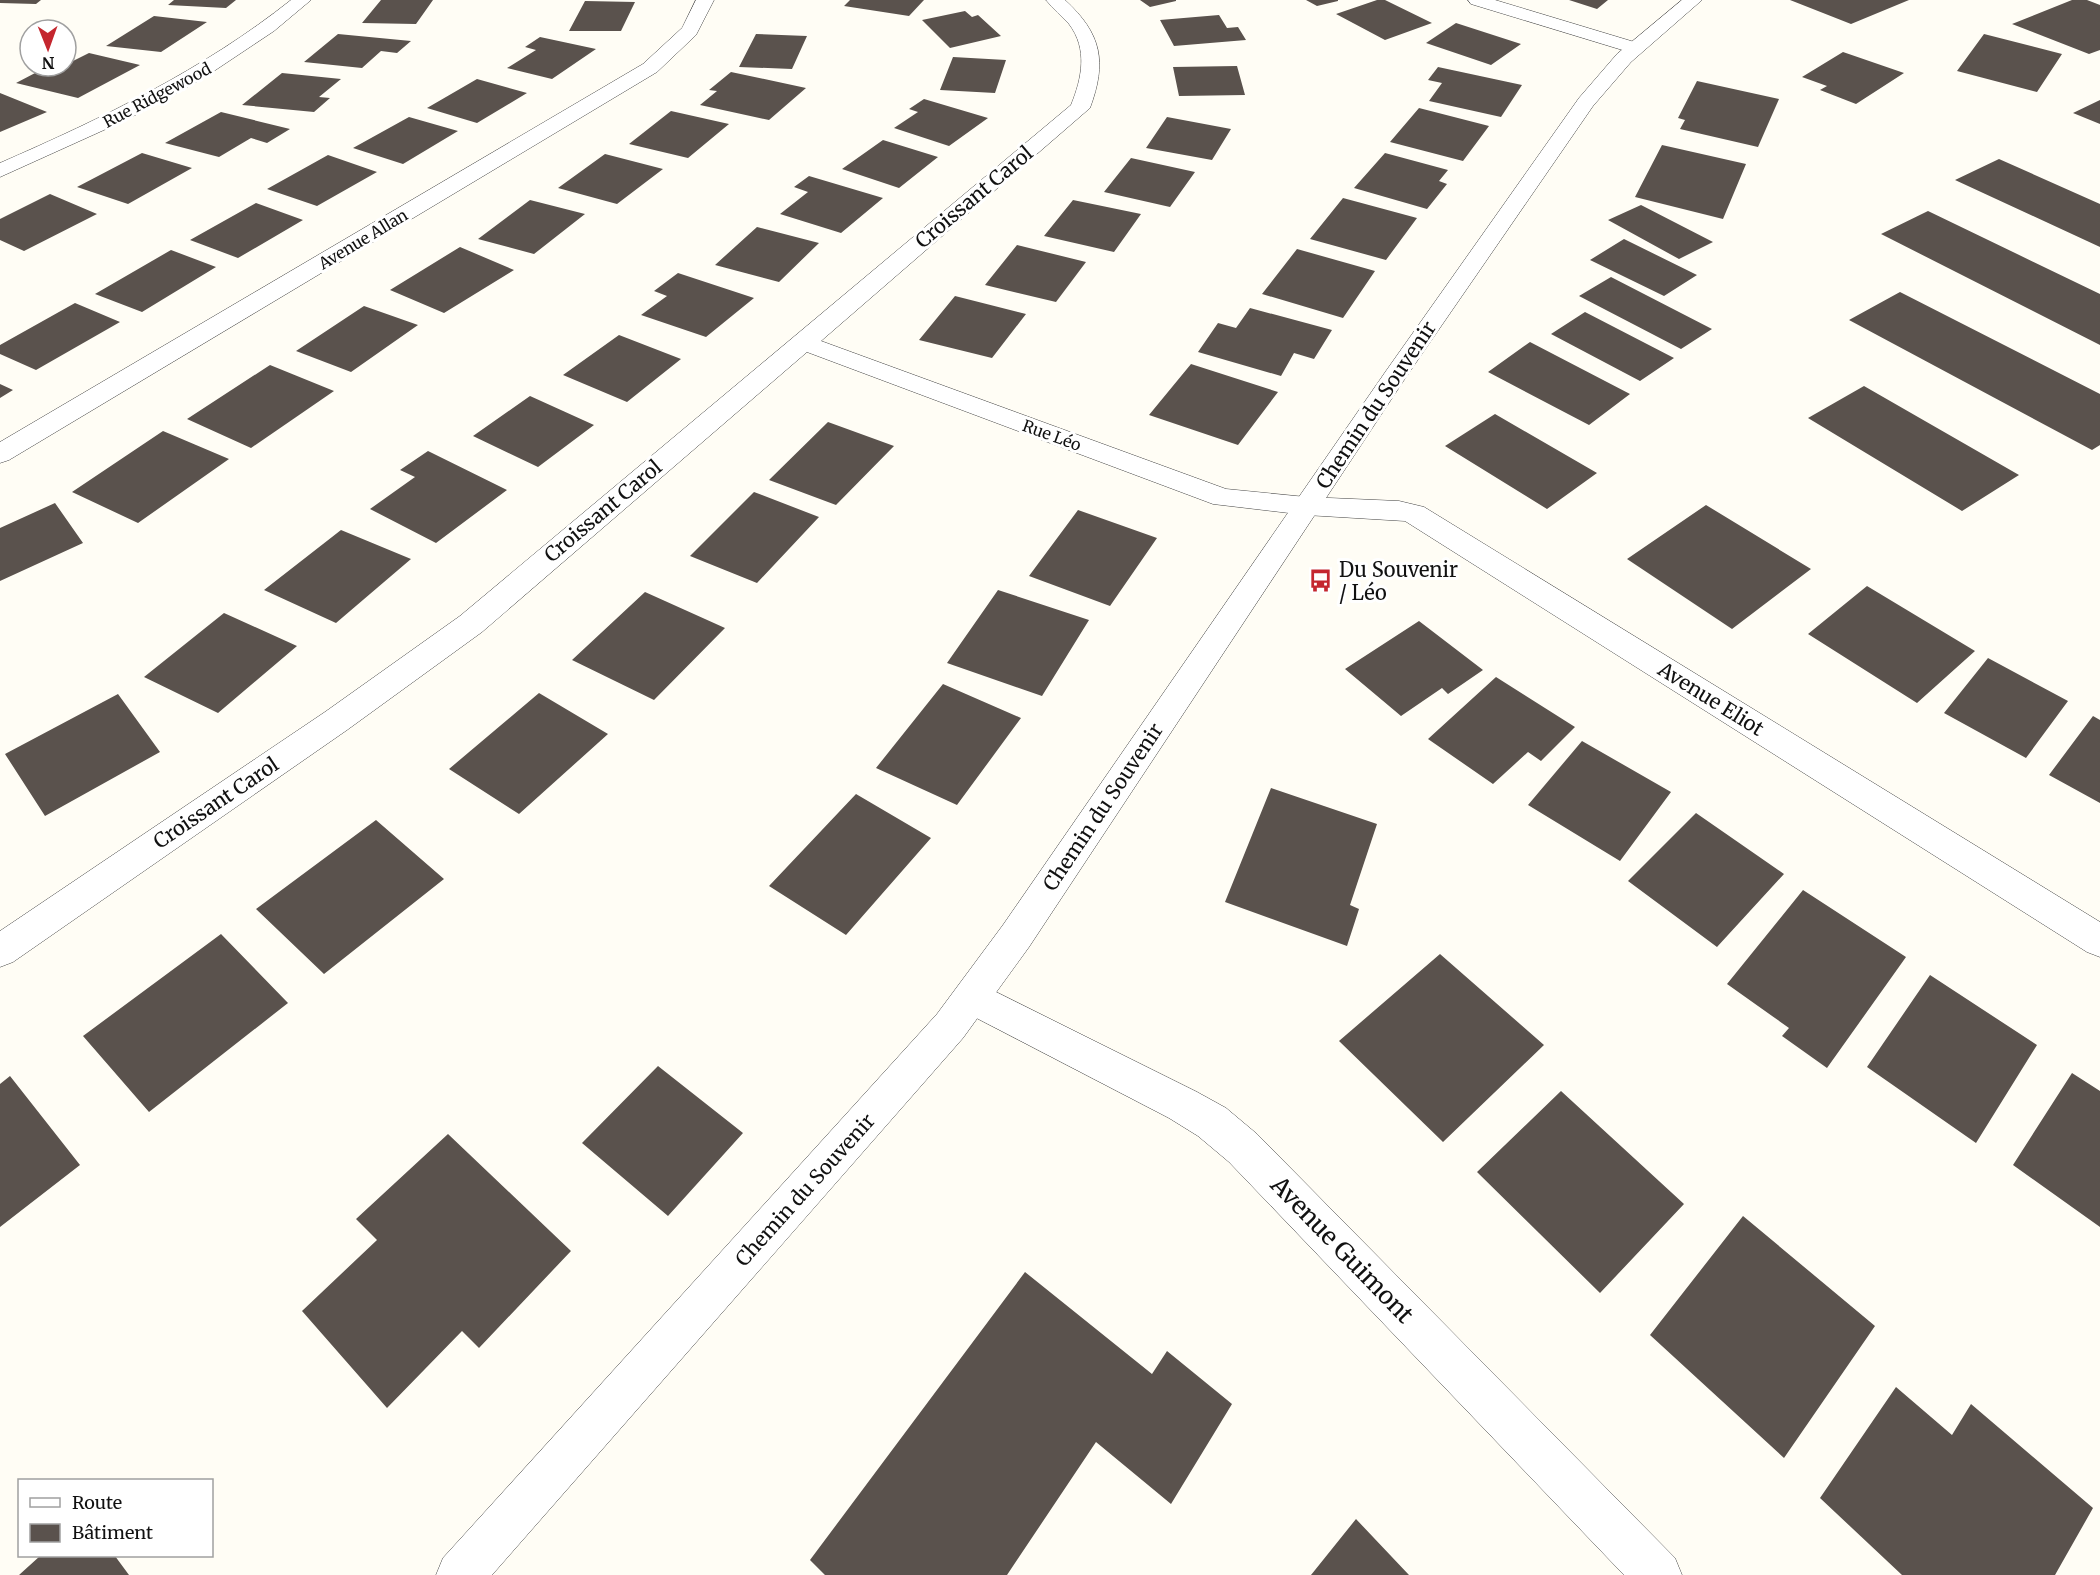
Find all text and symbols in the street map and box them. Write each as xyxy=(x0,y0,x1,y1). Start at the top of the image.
north arrow xyxy=(18,18,78,78)
text: N xyxy=(41,53,55,73)
street label: Rue Ridgewood xyxy=(100,58,215,132)
street label: Croissant Carol xyxy=(910,140,1037,253)
street label: Avenue Allan xyxy=(314,204,412,274)
street label: Chemin du Souvenir xyxy=(1310,316,1441,493)
street label: Rue Léo xyxy=(1020,415,1084,455)
street label: Croissant Carol xyxy=(539,454,666,567)
place label: Du Souvenir / Léo xyxy=(1339,557,1458,605)
bus stop icon: Du Souvenir / Léo xyxy=(1308,568,1334,594)
street label: Avenue Eliot xyxy=(1653,656,1769,741)
street label: Chemin du Souvenir xyxy=(1037,718,1168,895)
street label: Croissant Carol xyxy=(148,752,283,854)
street label: Chemin du Souvenir xyxy=(730,1108,880,1271)
street label: Avenue Guimont xyxy=(1264,1169,1421,1330)
legend xyxy=(18,1479,213,1557)
text: Route xyxy=(72,1491,122,1514)
text: Bâtiment xyxy=(72,1521,153,1544)

